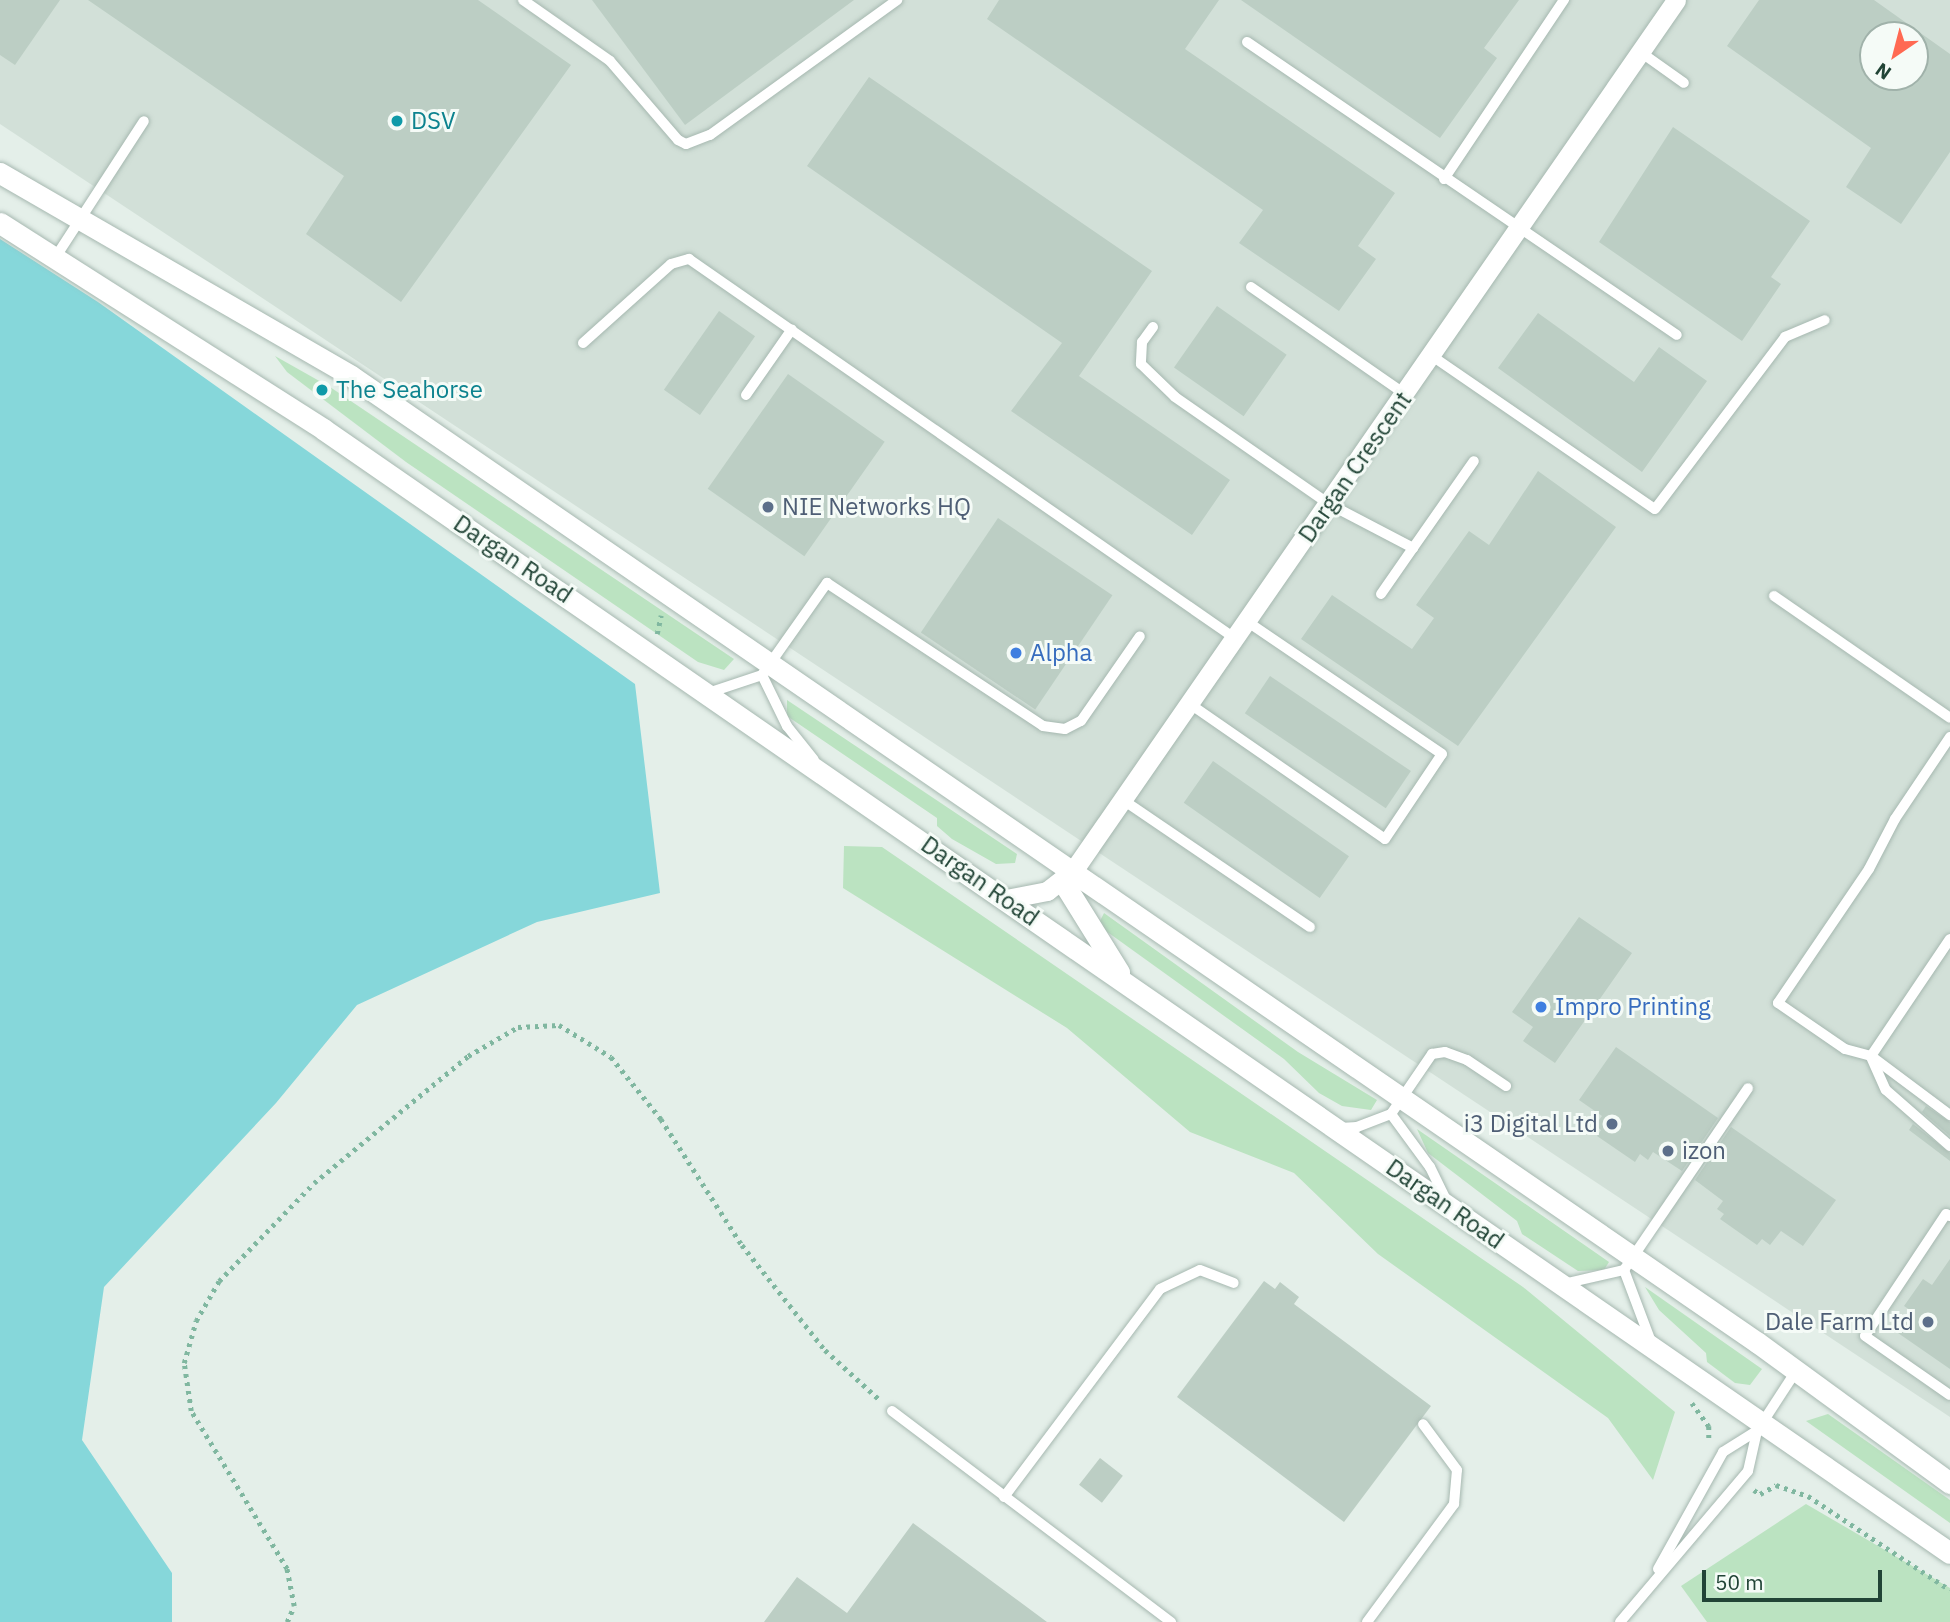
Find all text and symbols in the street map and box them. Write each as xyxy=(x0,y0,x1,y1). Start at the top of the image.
north arrow xyxy=(1859,21,1929,91)
text: N xyxy=(1871,58,1896,85)
place label: DSV xyxy=(411,107,456,135)
marker: DSV xyxy=(389,113,405,129)
place label: The Seahorse xyxy=(336,376,483,404)
marker: The Seahorse xyxy=(314,382,330,398)
street label: Dargan Crescent xyxy=(1292,386,1418,548)
place label: NIE Networks HQ xyxy=(782,493,971,521)
marker: NIE Networks HQ xyxy=(760,499,776,515)
street label: Dargan Road xyxy=(448,509,578,609)
place label: Alpha xyxy=(1030,639,1092,667)
marker: Alpha xyxy=(1008,645,1024,661)
street label: Dargan Road xyxy=(916,830,1044,932)
place label: Impro Printing xyxy=(1555,993,1711,1021)
marker: Impro Printing xyxy=(1533,999,1549,1015)
place label: i3 Digital Ltd xyxy=(1464,1110,1598,1138)
marker: i3 Digital Ltd xyxy=(1604,1116,1620,1132)
place label: izon xyxy=(1682,1137,1726,1165)
marker: izon xyxy=(1660,1143,1676,1159)
street label: Dargan Road xyxy=(1381,1153,1509,1255)
place label: Dale Farm Ltd xyxy=(1765,1308,1914,1336)
marker: Dale Farm Ltd xyxy=(1920,1314,1936,1330)
scale bar xyxy=(1705,1556,1885,1600)
text: 50 m xyxy=(1715,1568,1764,1596)

